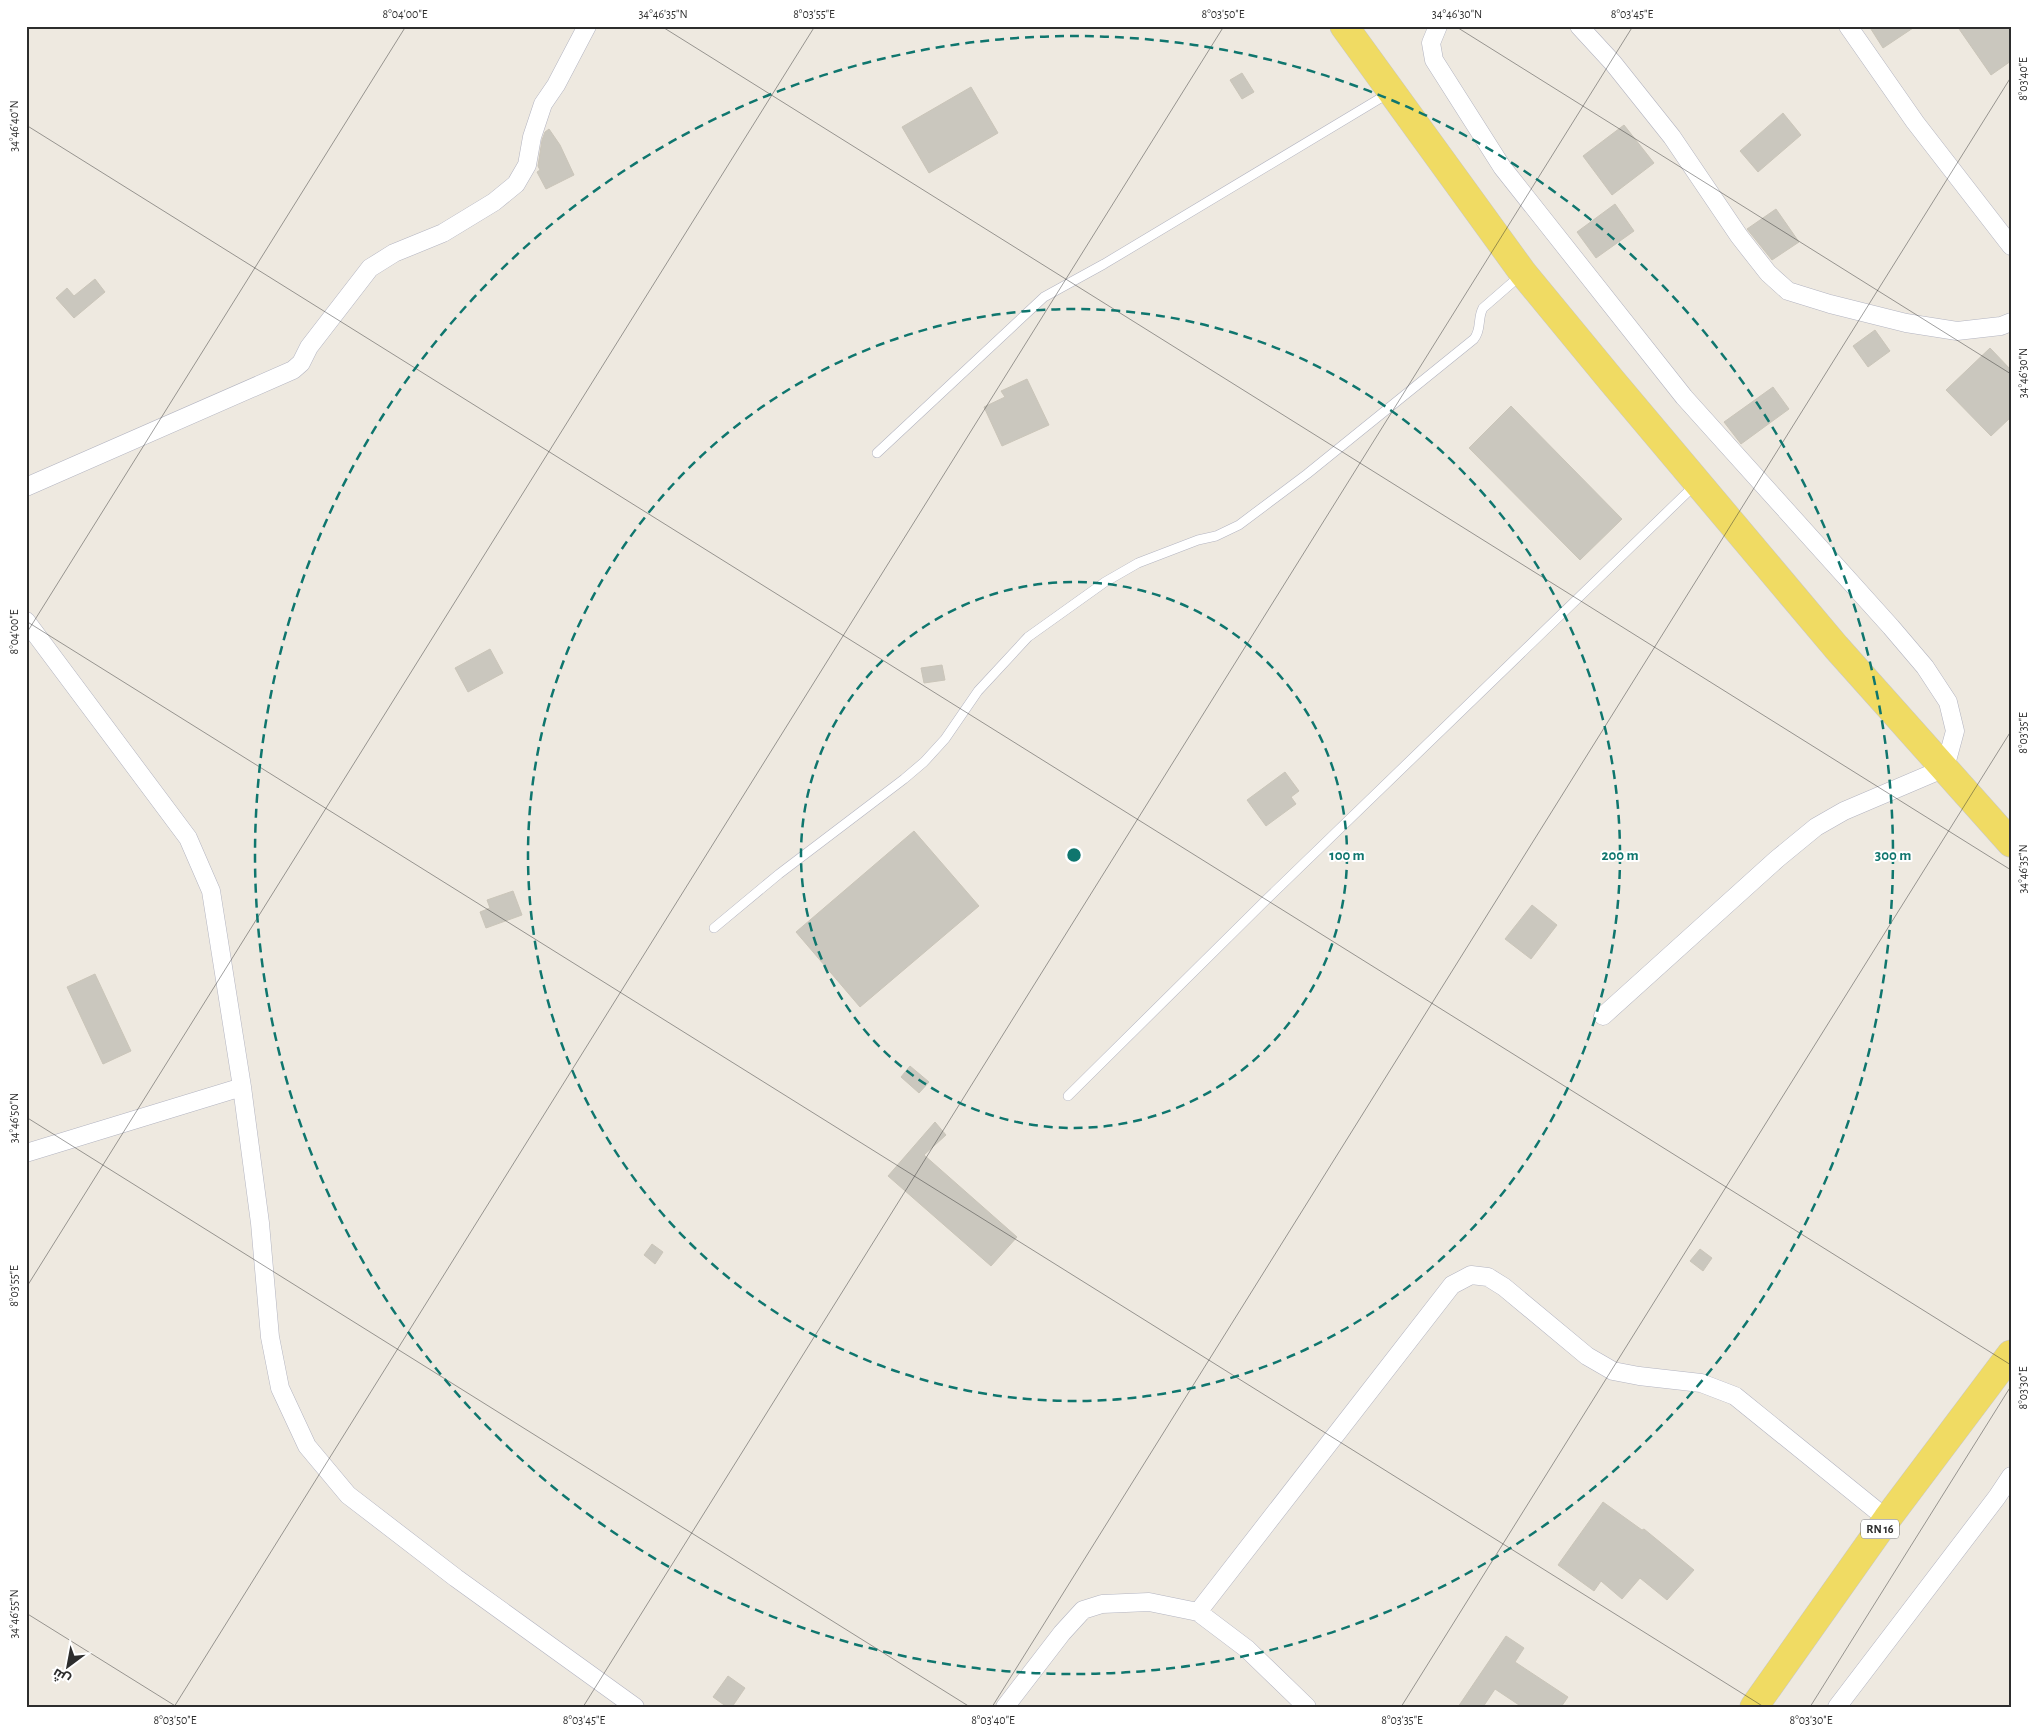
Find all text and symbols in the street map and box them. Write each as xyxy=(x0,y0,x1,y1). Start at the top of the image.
text: 8°04'00"E xyxy=(382,8,428,20)
text: 34°46'35"N xyxy=(638,8,688,20)
text: 8°03'55"E xyxy=(793,8,835,20)
text: 8°03'50"E xyxy=(1202,8,1245,20)
text: 34°46'30"N xyxy=(1432,8,1482,20)
text: 8°03'45"E xyxy=(1611,8,1653,20)
text: 8°03'40"E xyxy=(2017,57,2029,101)
text: 34°46'40"N xyxy=(8,100,20,152)
text: 34°46'30"N xyxy=(2017,348,2029,398)
text: 8°04'00"E xyxy=(8,609,20,655)
text: 8°03'35"E xyxy=(2017,712,2029,754)
text: 34°46'35"N xyxy=(2017,844,2029,894)
centre of rings xyxy=(1065,846,1083,864)
text: 100 m xyxy=(1329,848,1365,863)
text: 200 m xyxy=(1601,848,1639,863)
text: 300 m xyxy=(1875,848,1911,863)
text: 34°46'50"N xyxy=(8,1093,20,1143)
text: 8°03'55"E xyxy=(8,1265,20,1307)
text: 8°03'30"E xyxy=(2017,1366,2029,1409)
road number: RN 16 xyxy=(1861,1520,1899,1538)
text: 34°46'55"N xyxy=(8,1589,20,1639)
north arrow xyxy=(42,1640,92,1690)
text: ش xyxy=(49,1665,73,1689)
text: 8°03'50"E xyxy=(154,1714,197,1726)
text: 8°03'45"E xyxy=(563,1714,605,1726)
text: 8°03'40"E xyxy=(971,1714,1015,1726)
text: 8°03'35"E xyxy=(1381,1714,1423,1726)
text: 8°03'30"E xyxy=(1790,1714,1833,1726)

